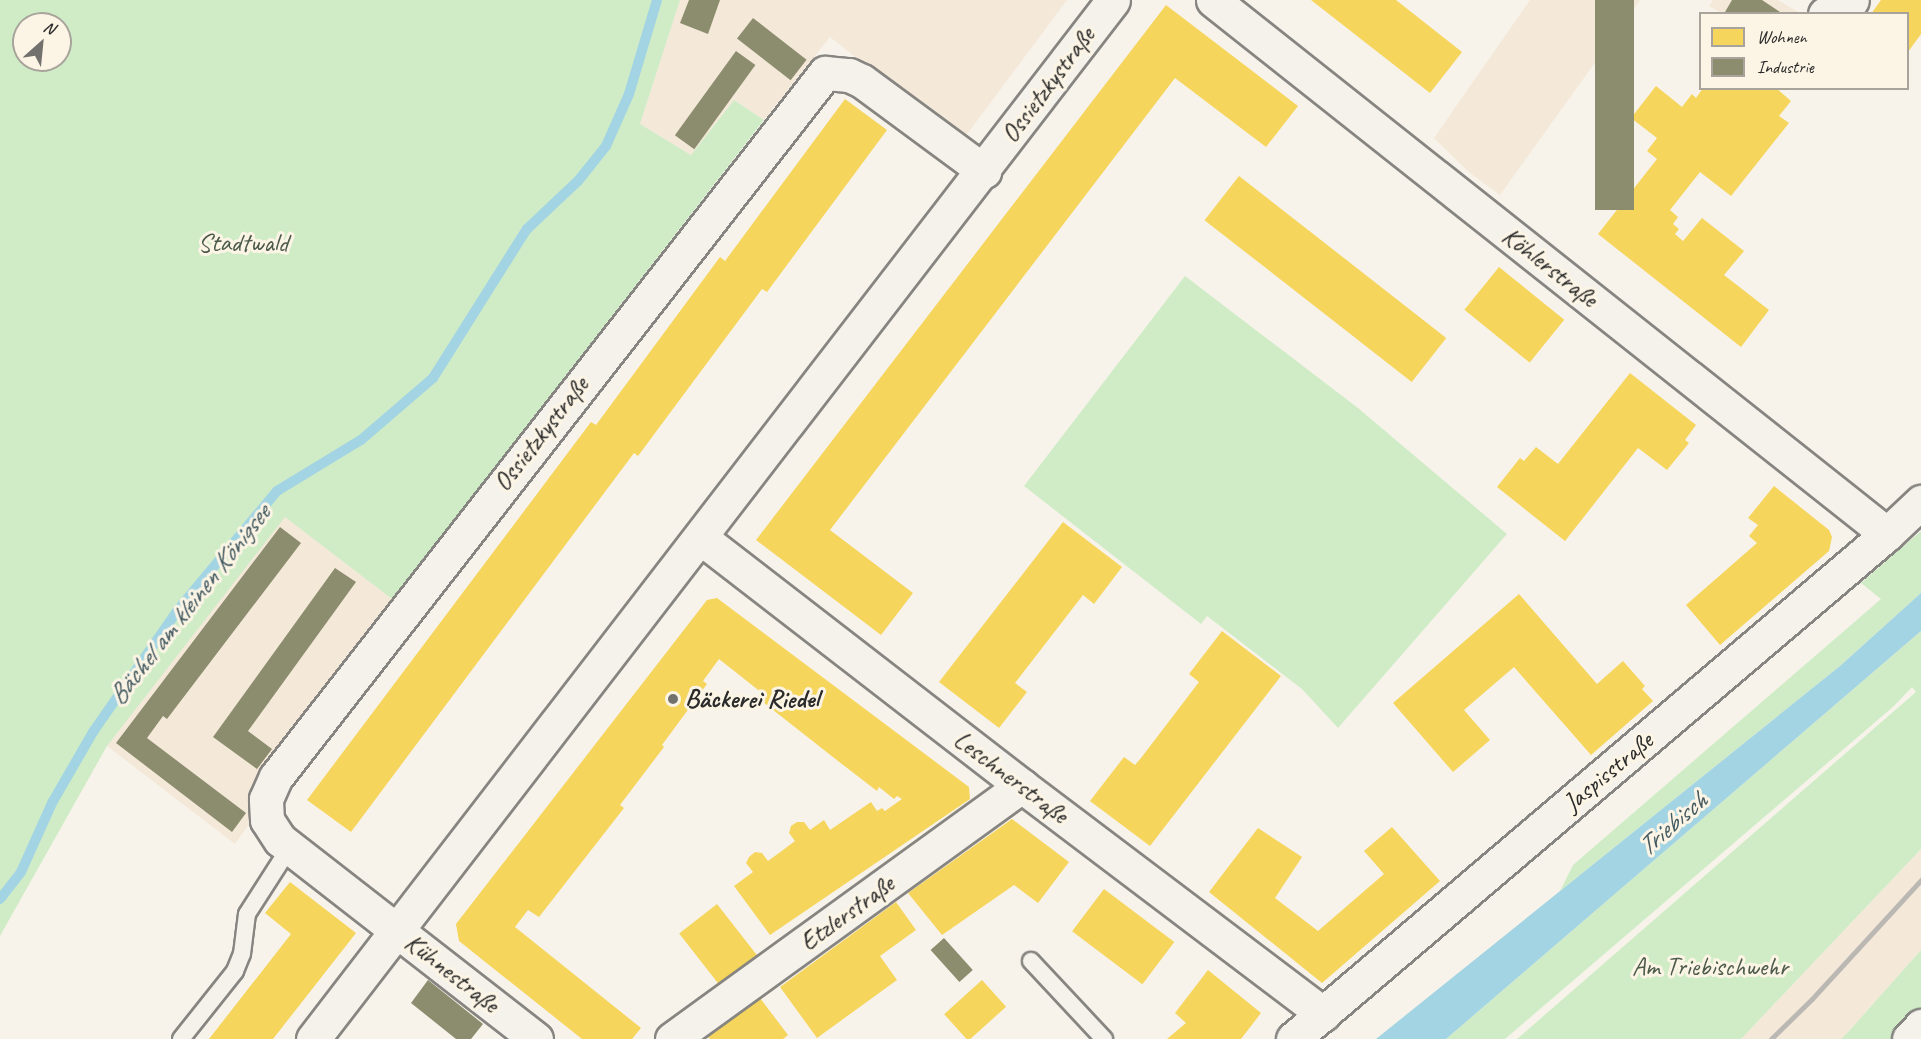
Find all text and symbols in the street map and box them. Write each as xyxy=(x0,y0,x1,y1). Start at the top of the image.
north arrow xyxy=(12,12,72,72)
legend xyxy=(1699,12,1909,90)
text: N xyxy=(40,17,58,39)
street label: Ossietzkystraße xyxy=(995,21,1101,149)
text: Wohnen xyxy=(1757,26,1807,48)
text: Industrie xyxy=(1757,56,1814,78)
street label: Köhlerstraße xyxy=(1496,220,1604,314)
park label: Stadtwald xyxy=(198,227,288,259)
street label: Ossietzkystraße xyxy=(487,371,595,497)
water label: Bächel am kleinen Königsee xyxy=(101,498,277,712)
place label: Bäckerei Riedel xyxy=(685,683,819,715)
marker: Bäckerei Riedel xyxy=(666,692,680,706)
street label: Leschnerstraße xyxy=(948,724,1074,830)
street label: Jaspisstraße xyxy=(1557,725,1659,819)
water label: Triebisch xyxy=(1631,785,1713,863)
street label: Etzlerstraße xyxy=(794,868,900,958)
street label: Kühnestraße xyxy=(399,927,505,1019)
park label: Am Triebischwehr xyxy=(1632,951,1788,983)

